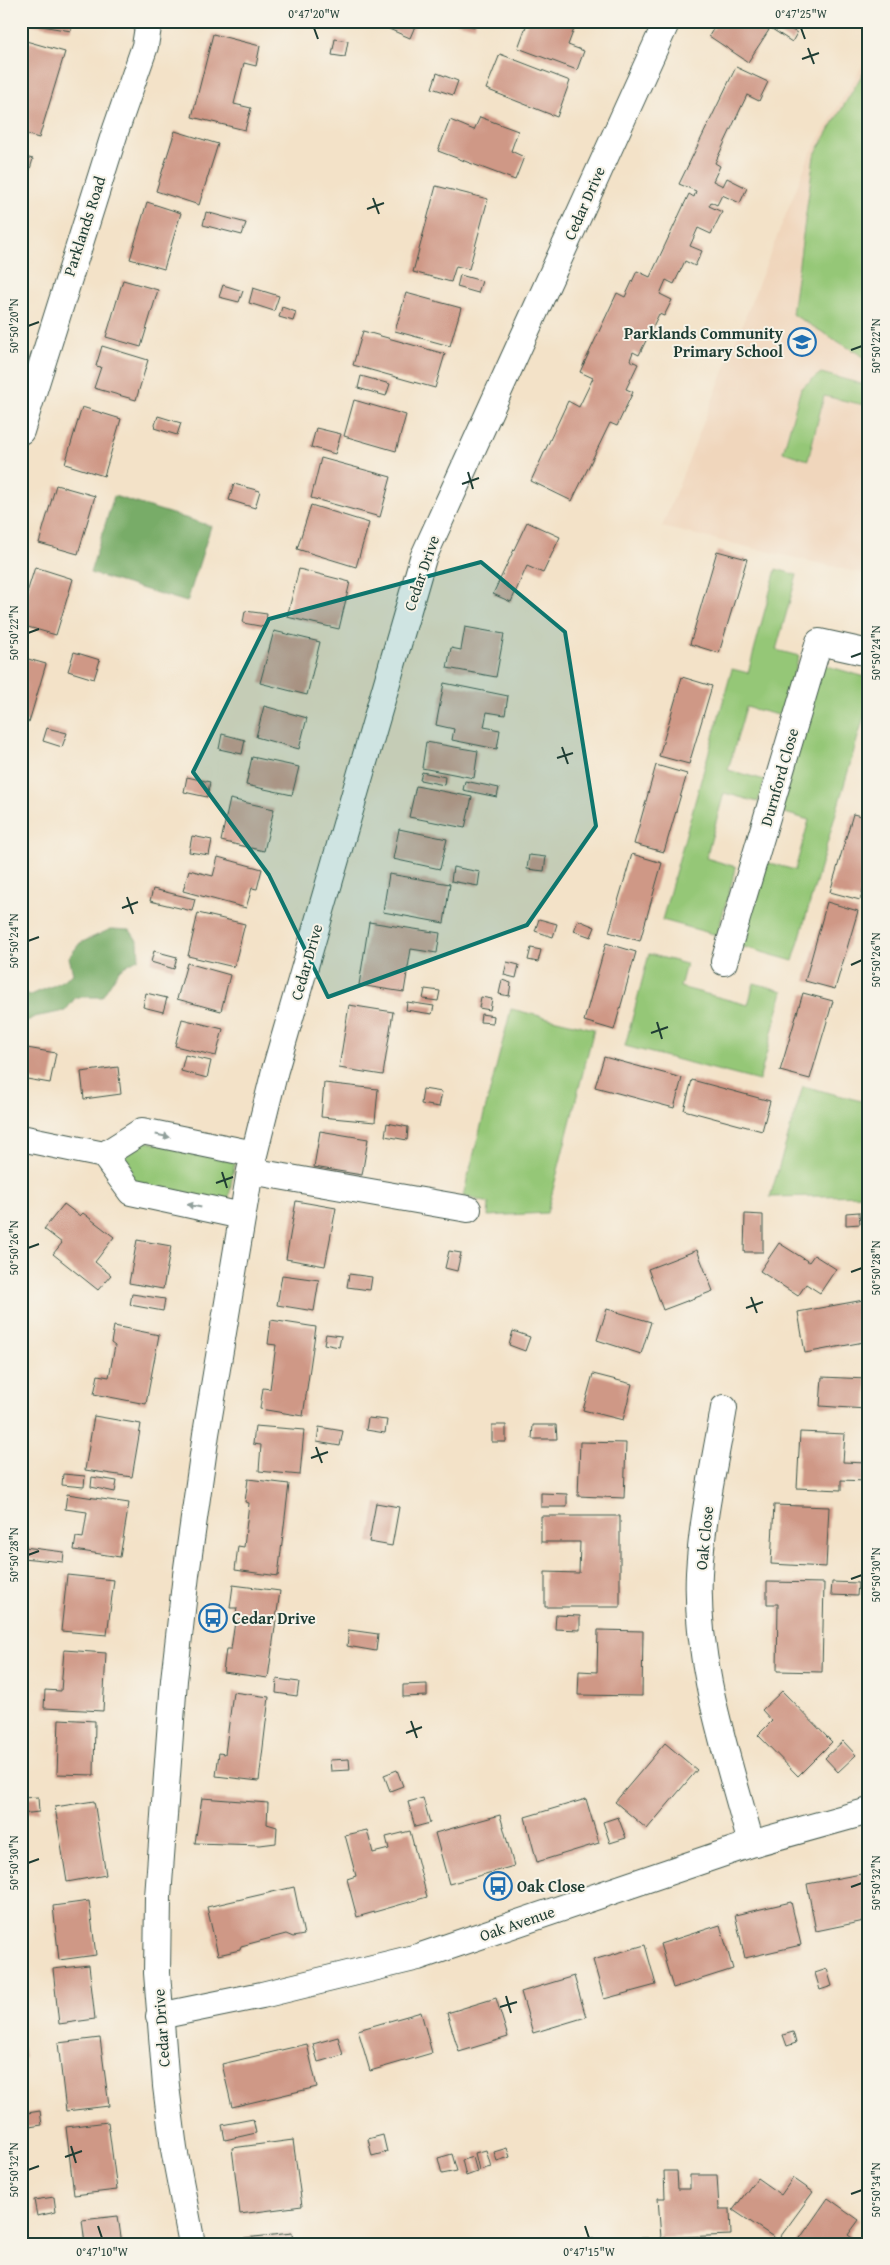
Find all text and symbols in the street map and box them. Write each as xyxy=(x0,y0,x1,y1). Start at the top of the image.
text: 0°47'20"W xyxy=(288,5,341,22)
text: 0°47'25"W xyxy=(775,5,828,22)
street label: Cedar Drive xyxy=(557,162,611,244)
street label: Parklands Road xyxy=(57,172,112,279)
text: 50°50'20"N xyxy=(5,298,22,354)
text: 50°50'22"N xyxy=(867,318,884,374)
place label: Parklands Community Primary School xyxy=(624,321,784,363)
school or university icon: Parklands Community Primary School xyxy=(787,327,817,357)
street label: Cedar Drive xyxy=(397,532,445,614)
text: 50°50'22"N xyxy=(5,605,22,661)
text: 50°50'24"N xyxy=(867,625,884,681)
street label: Durnford Close xyxy=(754,725,804,829)
text: 50°50'24"N xyxy=(5,913,22,969)
street label: Cedar Drive xyxy=(284,921,328,1003)
text: 50°50'26"N xyxy=(867,932,884,988)
one-way arrow xyxy=(155,1132,171,1140)
one-way arrow xyxy=(187,1202,202,1210)
text: 50°50'26"N xyxy=(5,1220,22,1276)
text: 50°50'28"N xyxy=(867,1240,884,1296)
street label: Oak Close xyxy=(689,1505,719,1571)
text: 50°50'28"N xyxy=(5,1527,22,1583)
text: 50°50'30"N xyxy=(867,1547,884,1603)
bus stop icon: Cedar Drive xyxy=(198,1603,228,1633)
place label: Cedar Drive xyxy=(232,1606,316,1630)
text: 50°50'30"N xyxy=(5,1835,22,1891)
text: 50°50'32"N xyxy=(867,1855,884,1911)
bus stop icon: Oak Close xyxy=(483,1871,513,1901)
place label: Oak Close xyxy=(517,1874,585,1898)
street label: Oak Avenue xyxy=(476,1899,558,1947)
street label: Cedar Drive xyxy=(146,1988,176,2068)
text: 50°50'32"N xyxy=(5,2142,22,2198)
text: 50°50'34"N xyxy=(867,2162,884,2218)
text: 0°47'10"W xyxy=(76,2243,129,2260)
text: 0°47'15"W xyxy=(563,2243,616,2260)

